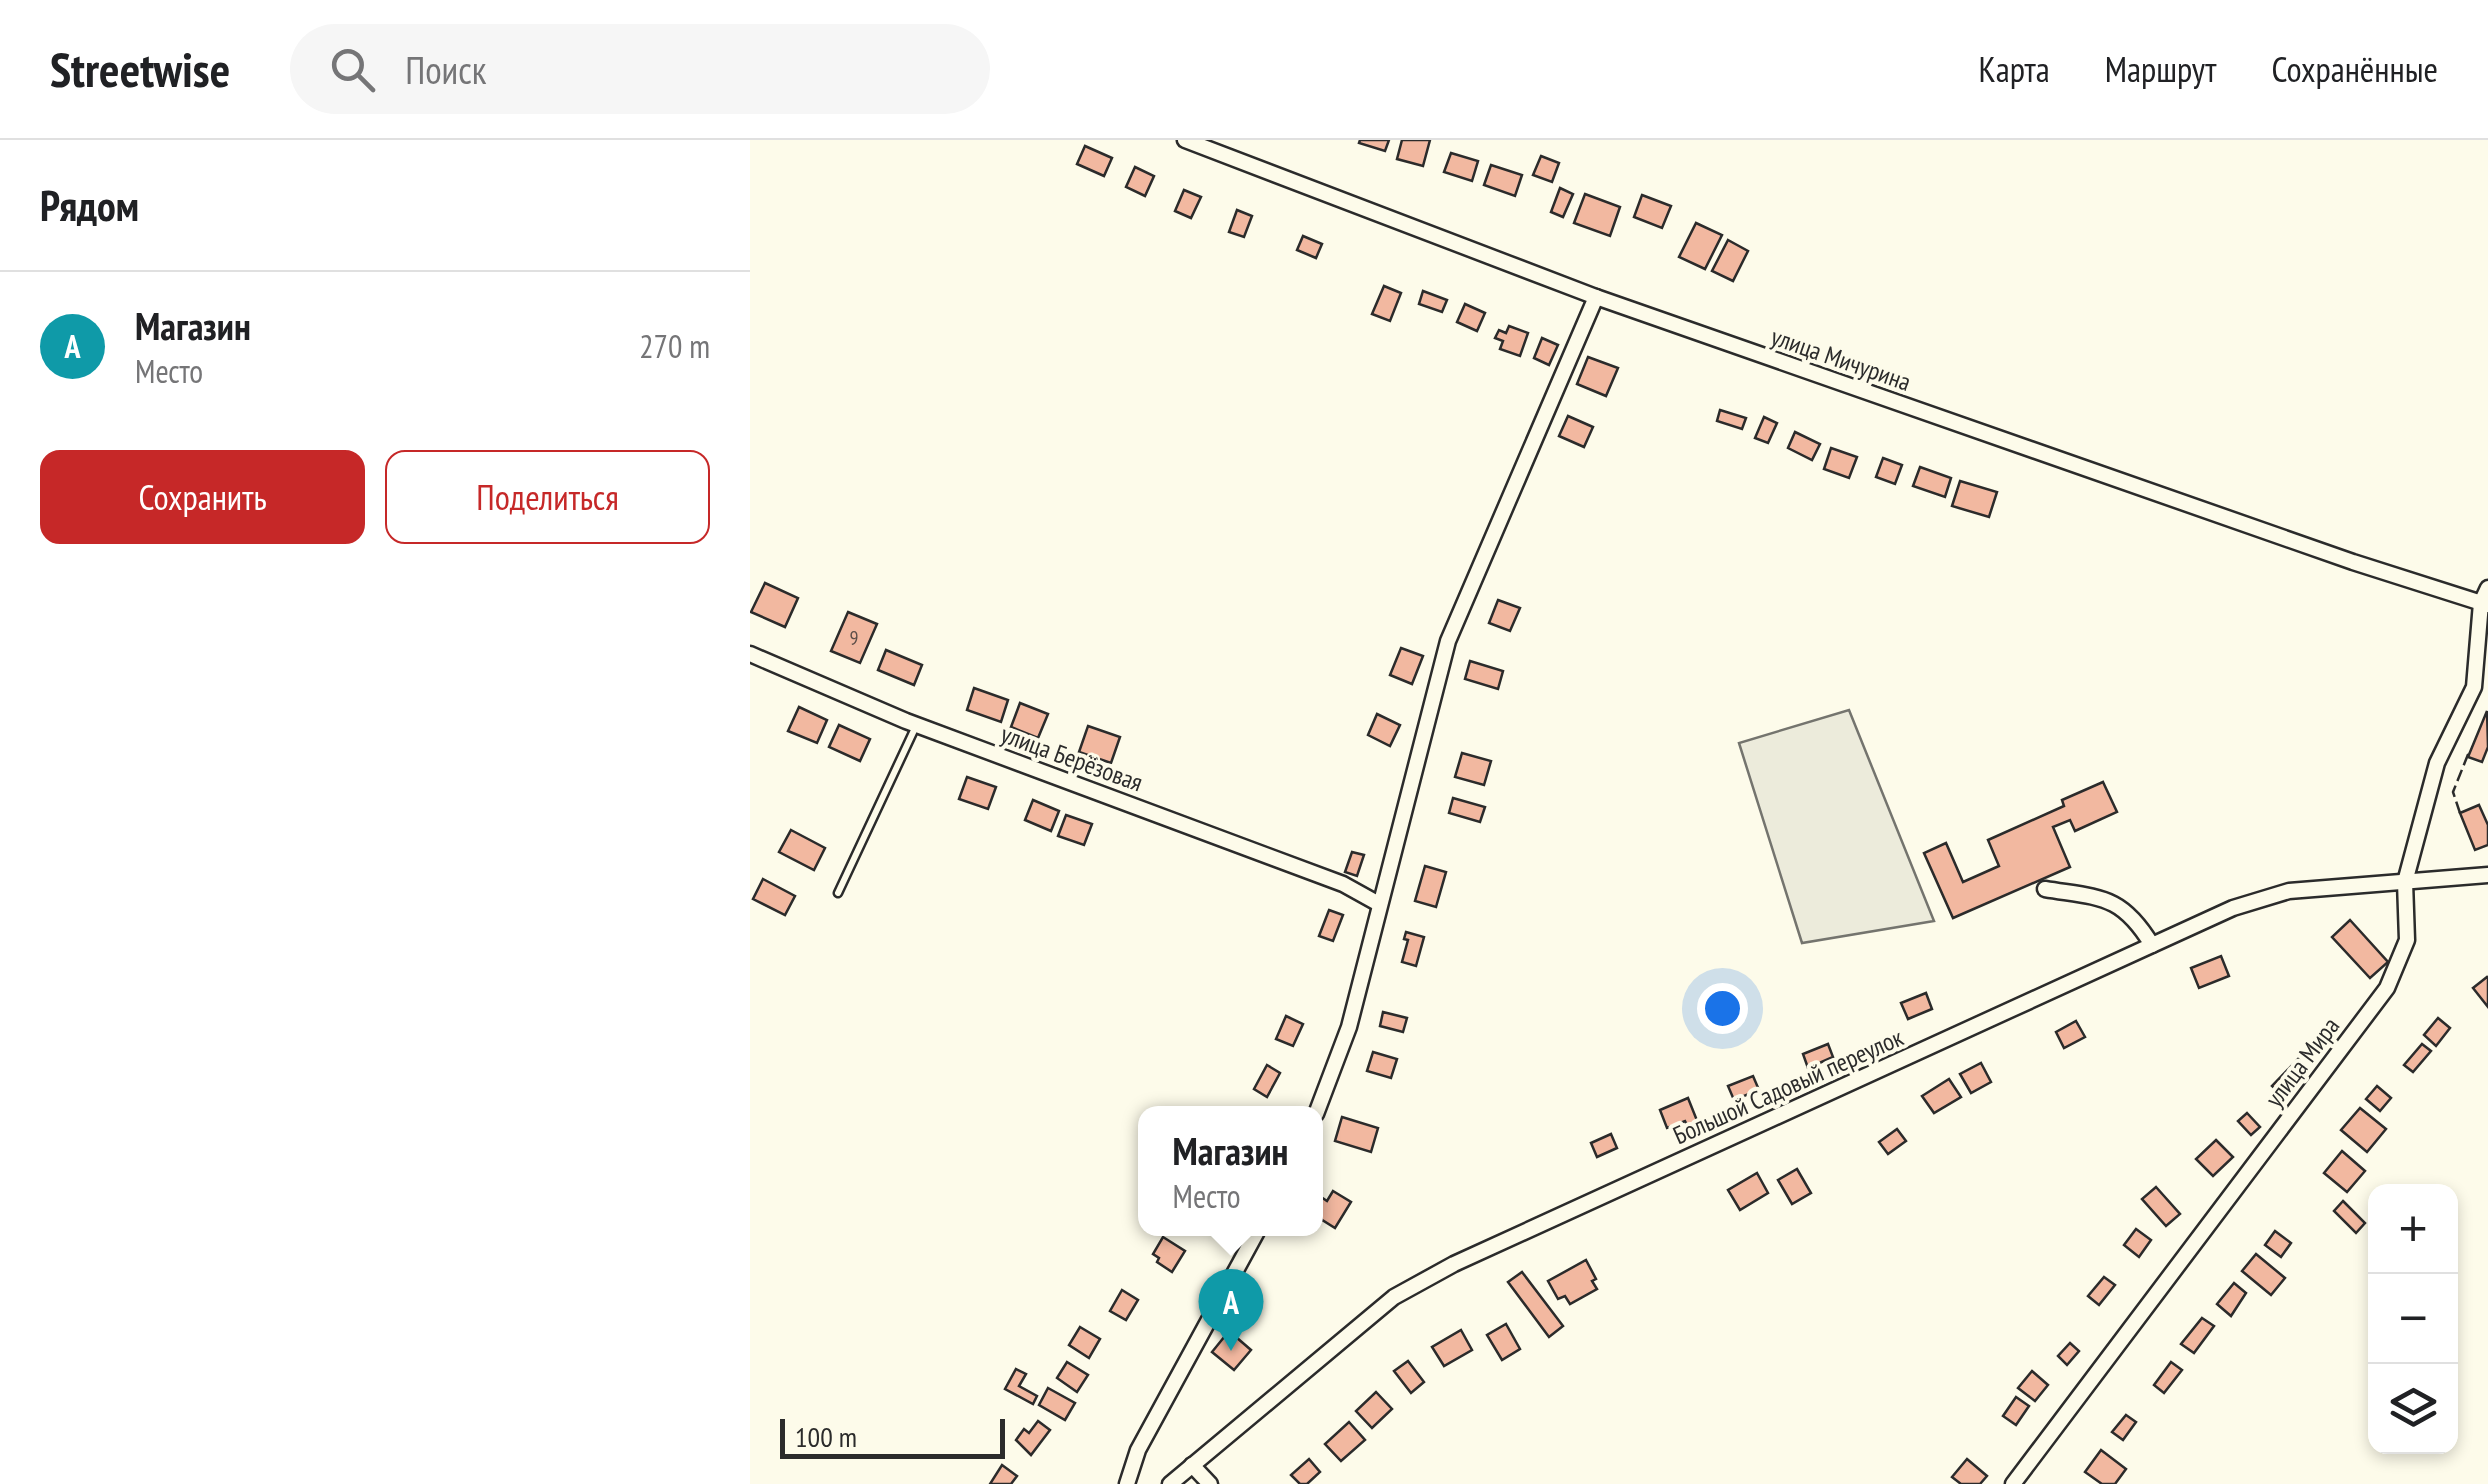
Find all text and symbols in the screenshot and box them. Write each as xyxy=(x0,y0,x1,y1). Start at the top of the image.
search box xyxy=(290,24,990,114)
text: Streetwise xyxy=(50,38,230,100)
icon: search xyxy=(325,42,380,97)
text: Поиск xyxy=(405,45,487,94)
text: Карта xyxy=(1978,46,2050,92)
text: Маршрут xyxy=(2105,46,2216,92)
text: Сохранённые xyxy=(2271,46,2438,92)
text: Рядом xyxy=(40,178,139,233)
text: Магазин xyxy=(135,301,251,350)
street label: улица Мичурина xyxy=(1767,320,1915,398)
text: A xyxy=(64,325,81,367)
text: 270 m xyxy=(639,325,710,367)
text: Место xyxy=(135,350,203,392)
button: Сохранить xyxy=(40,450,365,544)
button: Поделиться xyxy=(385,450,710,544)
house number: 9 xyxy=(850,625,859,651)
street label: улица Берёзовая xyxy=(997,718,1147,798)
your location xyxy=(1697,983,1748,1034)
street label: улица Мира xyxy=(2258,1011,2346,1113)
street label: Большой Садовый переулок xyxy=(1668,1021,1908,1151)
popup xyxy=(1138,1106,1323,1236)
text: Магазин xyxy=(1173,1126,1288,1175)
text: Место xyxy=(1173,1175,1241,1217)
map controls xyxy=(2368,1184,2458,1454)
button: + xyxy=(2368,1184,2458,1274)
pin: A xyxy=(1198,1268,1264,1351)
button: − xyxy=(2368,1274,2458,1364)
button: layers xyxy=(2368,1364,2458,1454)
scale bar xyxy=(780,1414,1005,1458)
text: 100 m xyxy=(795,1418,857,1455)

